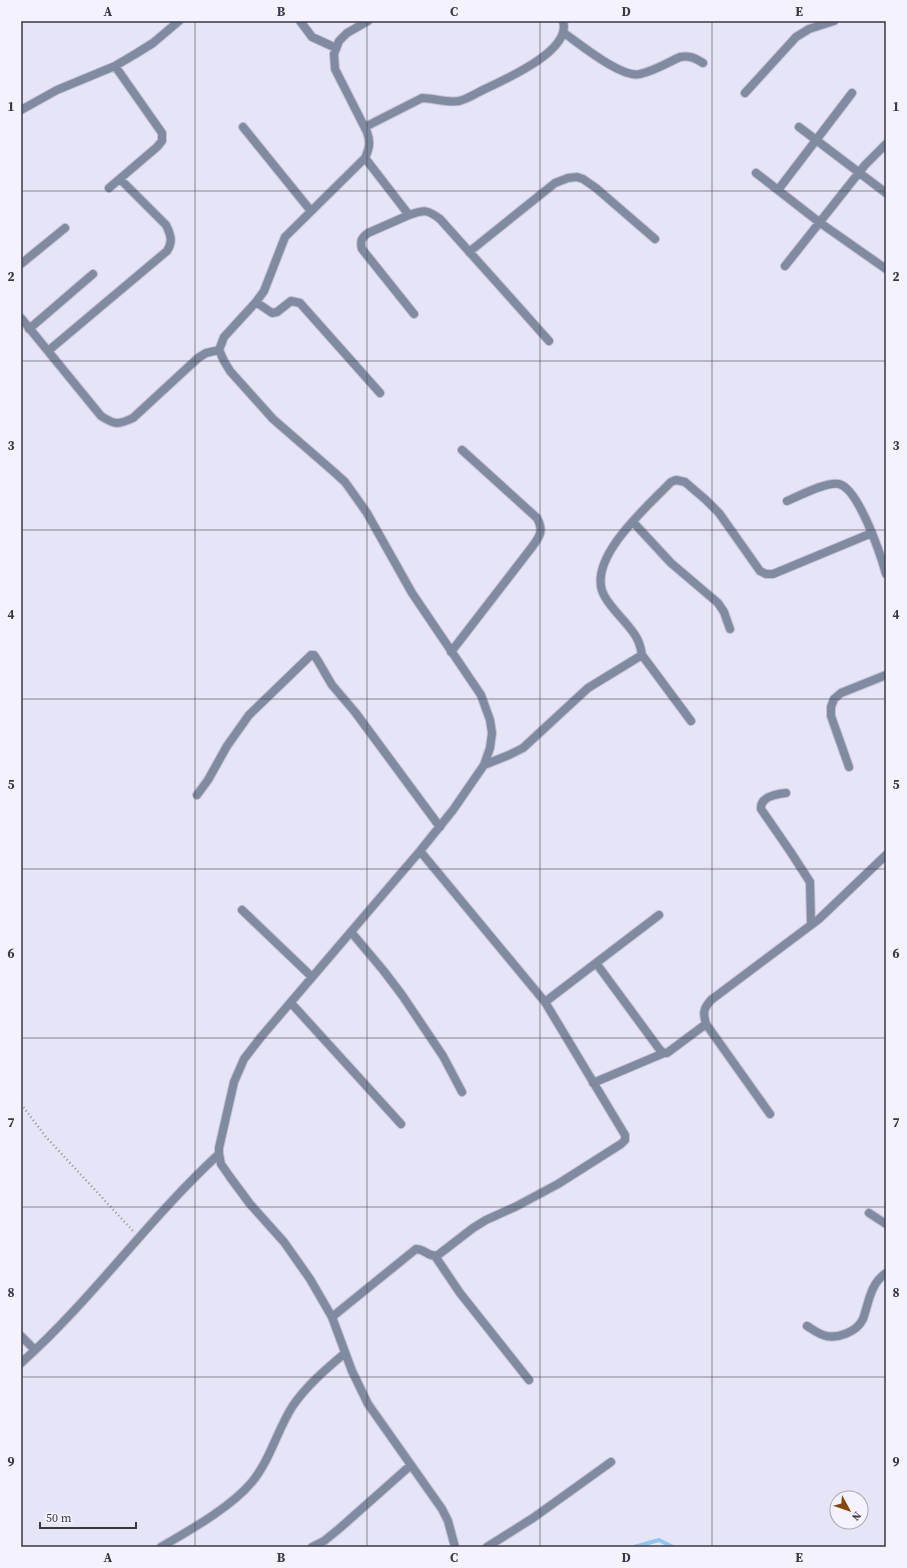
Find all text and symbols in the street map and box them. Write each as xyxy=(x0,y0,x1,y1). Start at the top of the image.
text: A xyxy=(104,3,113,20)
text: B xyxy=(277,3,286,20)
text: C xyxy=(450,3,458,20)
text: D xyxy=(621,3,631,20)
text: E xyxy=(795,3,803,20)
text: 1 xyxy=(7,98,15,115)
text: 1 xyxy=(892,98,900,115)
text: 2 xyxy=(7,268,15,285)
text: 2 xyxy=(892,268,900,285)
text: 3 xyxy=(7,437,15,454)
text: 3 xyxy=(892,437,900,454)
text: 4 xyxy=(7,606,15,623)
text: 4 xyxy=(892,606,900,623)
text: 5 xyxy=(7,776,15,793)
text: 5 xyxy=(892,776,900,793)
text: 6 xyxy=(7,945,15,962)
text: 6 xyxy=(892,945,900,962)
text: 7 xyxy=(7,1114,15,1131)
text: 7 xyxy=(892,1114,900,1131)
text: 8 xyxy=(7,1284,15,1301)
text: 8 xyxy=(892,1284,900,1301)
text: 9 xyxy=(7,1453,15,1470)
text: 9 xyxy=(892,1453,900,1470)
north arrow xyxy=(829,1490,869,1530)
scale bar xyxy=(40,1504,136,1530)
text: N xyxy=(848,1508,865,1524)
text: 50 m xyxy=(46,1510,72,1526)
text: A xyxy=(104,1549,113,1566)
text: B xyxy=(277,1549,286,1566)
text: C xyxy=(450,1549,458,1566)
text: D xyxy=(621,1549,631,1566)
text: E xyxy=(795,1549,803,1566)

